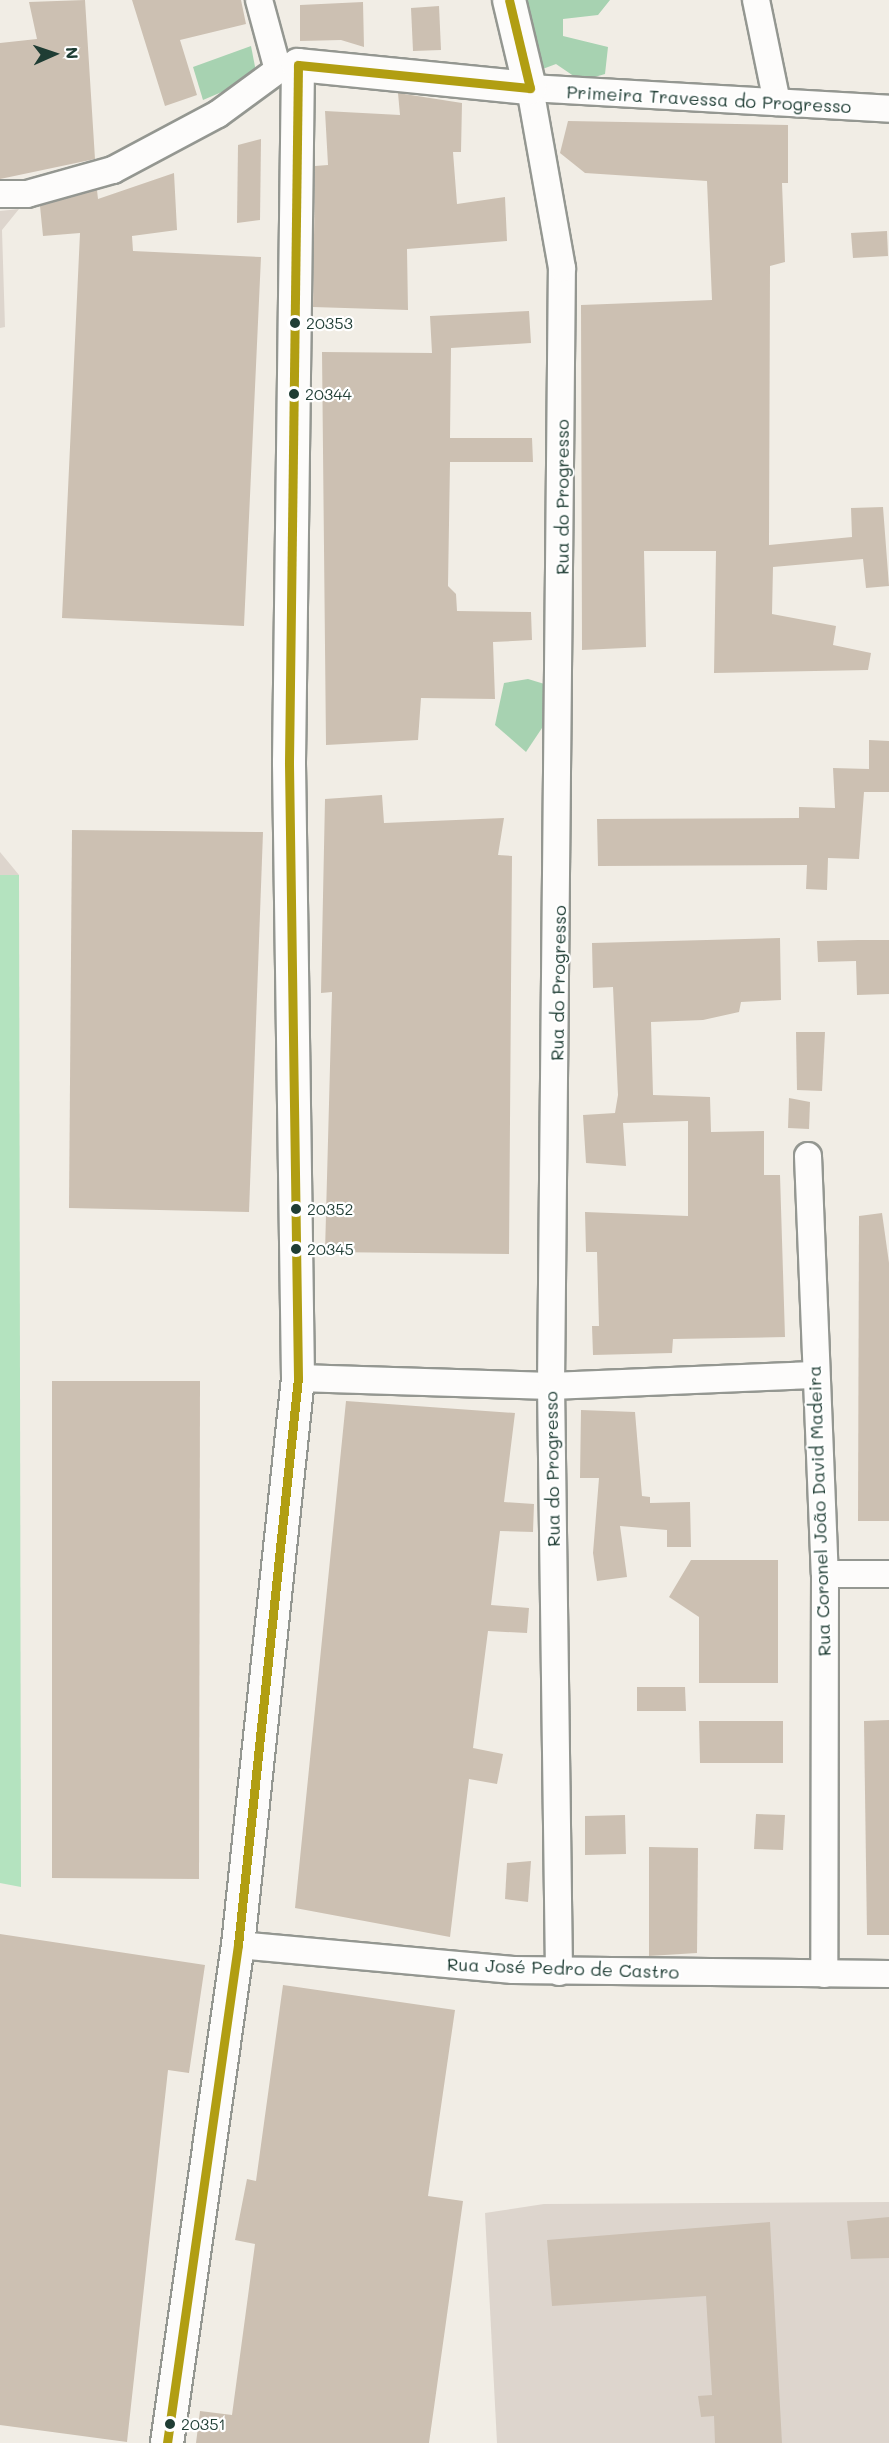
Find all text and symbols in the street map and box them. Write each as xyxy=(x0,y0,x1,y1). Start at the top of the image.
north arrow xyxy=(24,24,84,84)
text: N xyxy=(62,46,83,60)
street label: Primeira Travessa do Progresso xyxy=(566,81,852,117)
place label: 20353 xyxy=(306,313,353,333)
marker: 20353 xyxy=(289,317,301,329)
place label: 20344 xyxy=(305,384,352,404)
marker: 20344 xyxy=(288,388,300,400)
street label: Rua do Progresso xyxy=(551,419,573,575)
street label: Rua do Progresso xyxy=(546,905,570,1061)
place label: 20352 xyxy=(307,1199,353,1219)
marker: 20352 xyxy=(290,1203,302,1215)
place label: 20345 xyxy=(307,1239,354,1259)
marker: 20345 xyxy=(290,1243,302,1255)
street label: Rua Coronel João David Madeira xyxy=(803,1365,835,1657)
street label: Rua do Progresso xyxy=(540,1391,564,1547)
street label: Rua José Pedro de Castro xyxy=(447,1953,679,1983)
place label: 20351 xyxy=(181,2414,226,2434)
marker: 20351 xyxy=(164,2418,176,2430)

